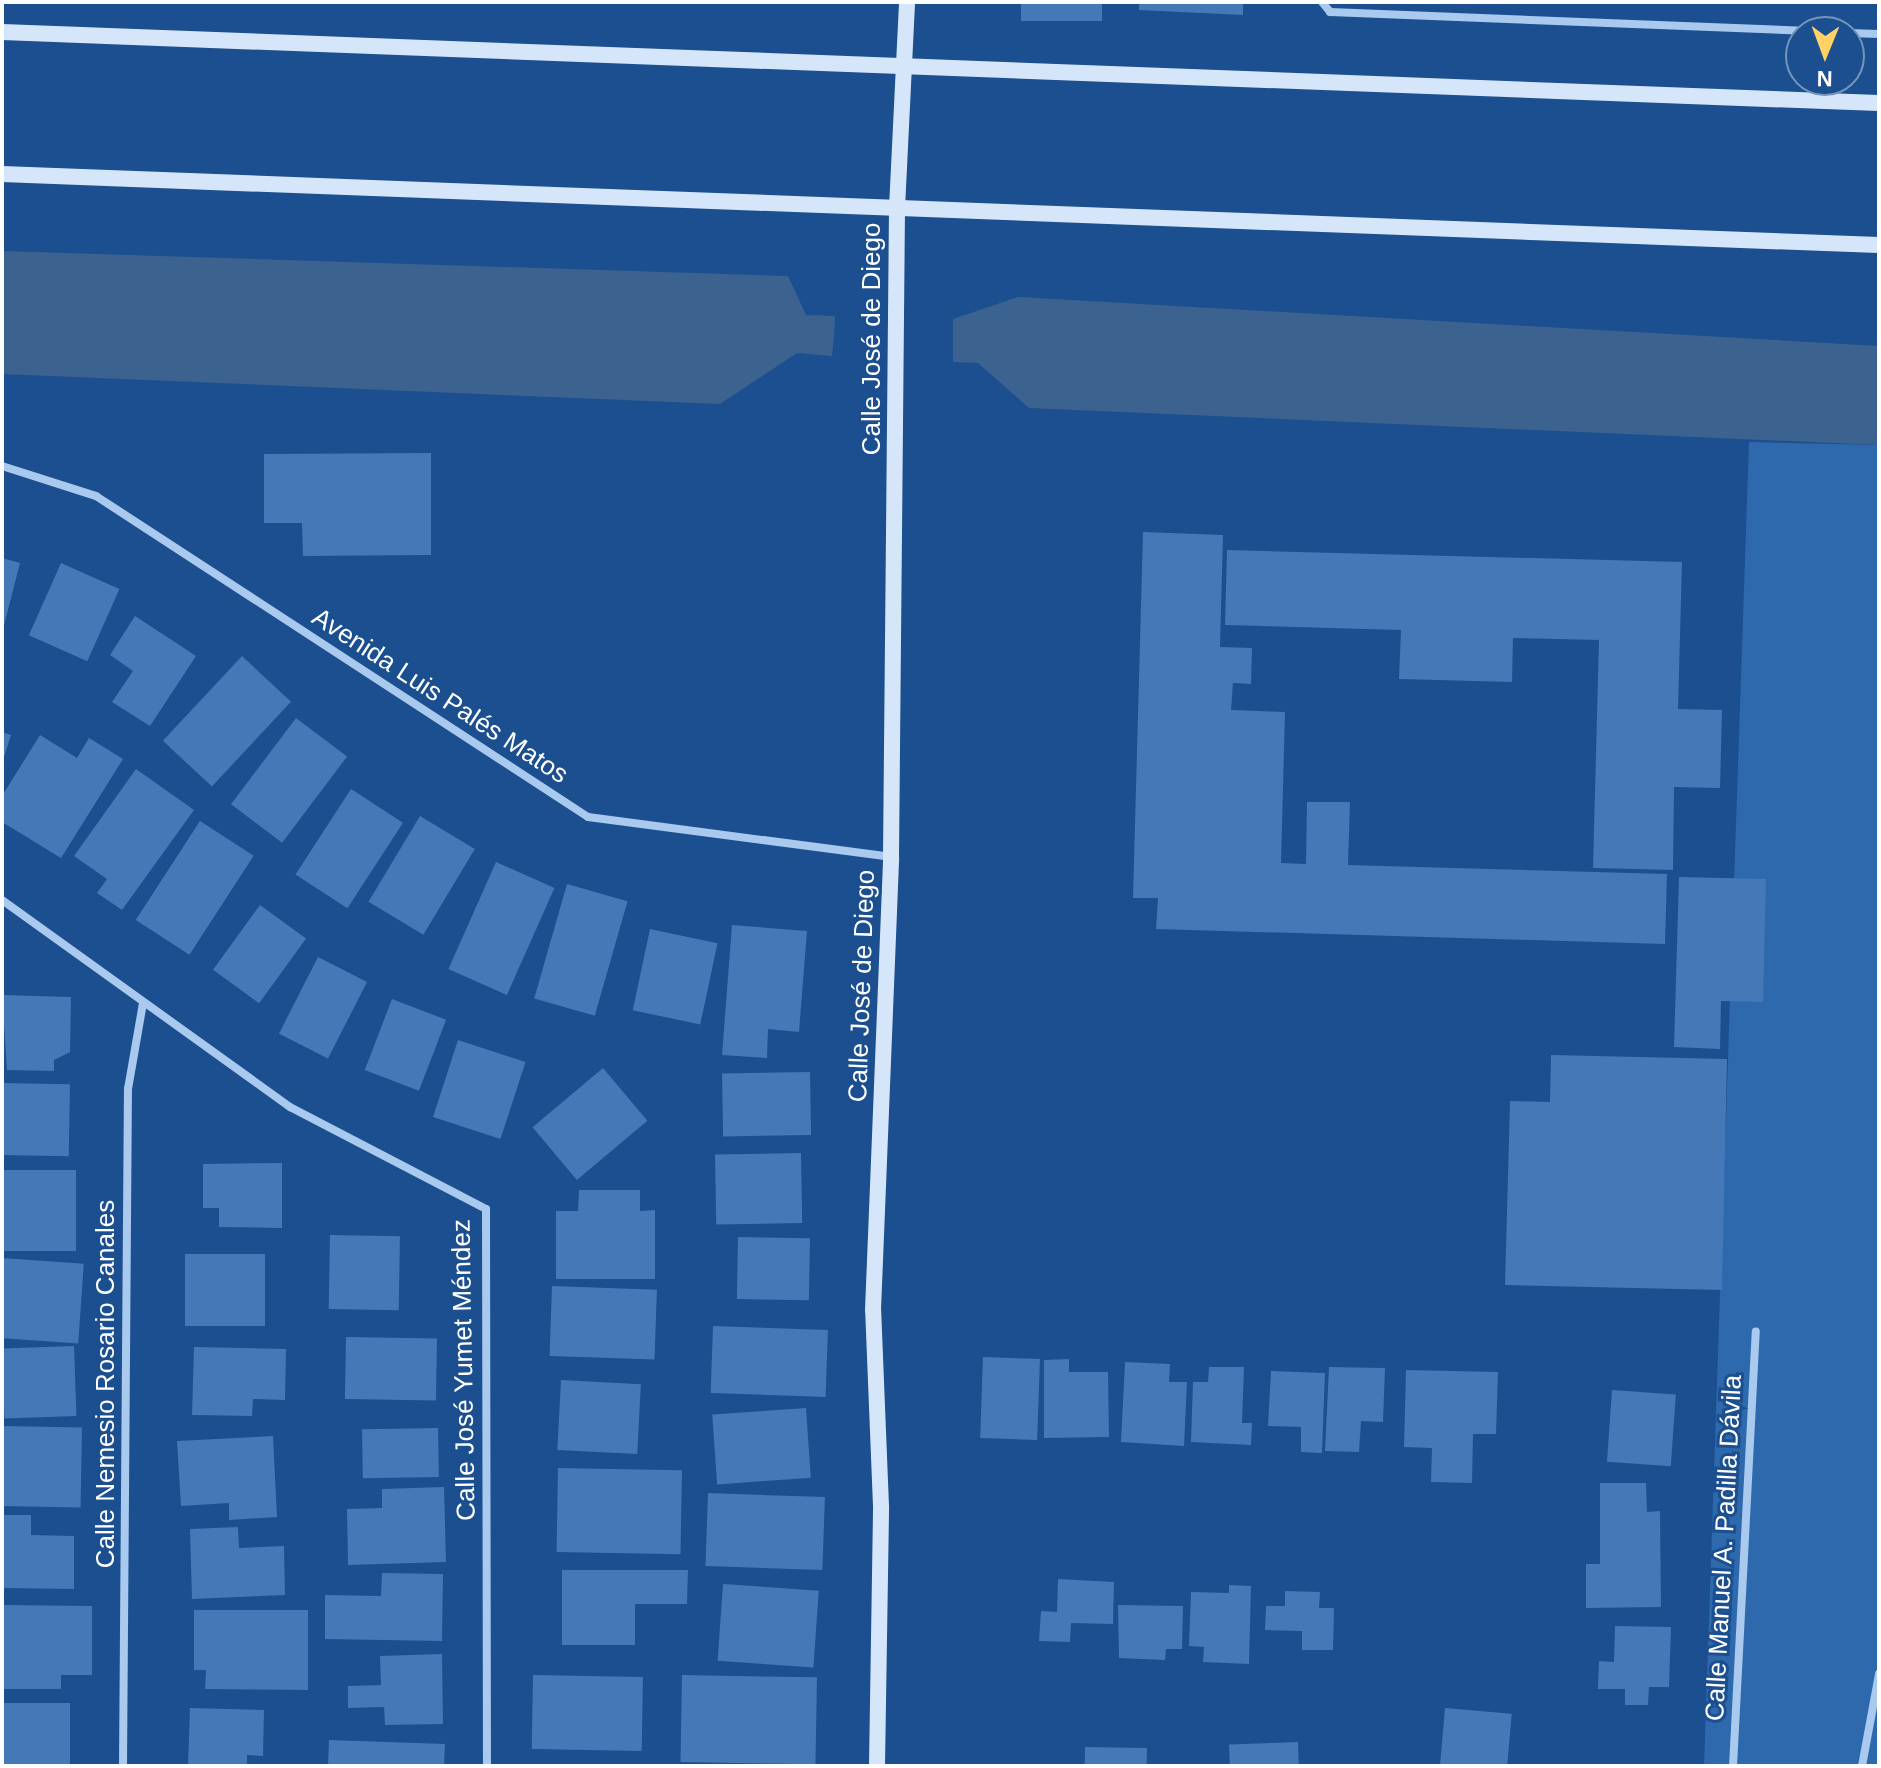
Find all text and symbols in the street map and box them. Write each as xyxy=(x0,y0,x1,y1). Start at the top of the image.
north arrow xyxy=(1785,16,1865,96)
text: N xyxy=(1816,66,1833,91)
street label: Calle José de Diego xyxy=(856,223,888,455)
street label: Avenida Luis Palés Matos xyxy=(306,602,574,790)
street label: Calle José de Diego xyxy=(842,869,882,1103)
street label: Calle Nemesio Rosario Canales xyxy=(90,1200,122,1568)
street label: Calle José Yumet Méndez xyxy=(446,1219,482,1521)
street label: Calle Manuel A. Padilla Dávila xyxy=(1699,1373,1749,1723)

